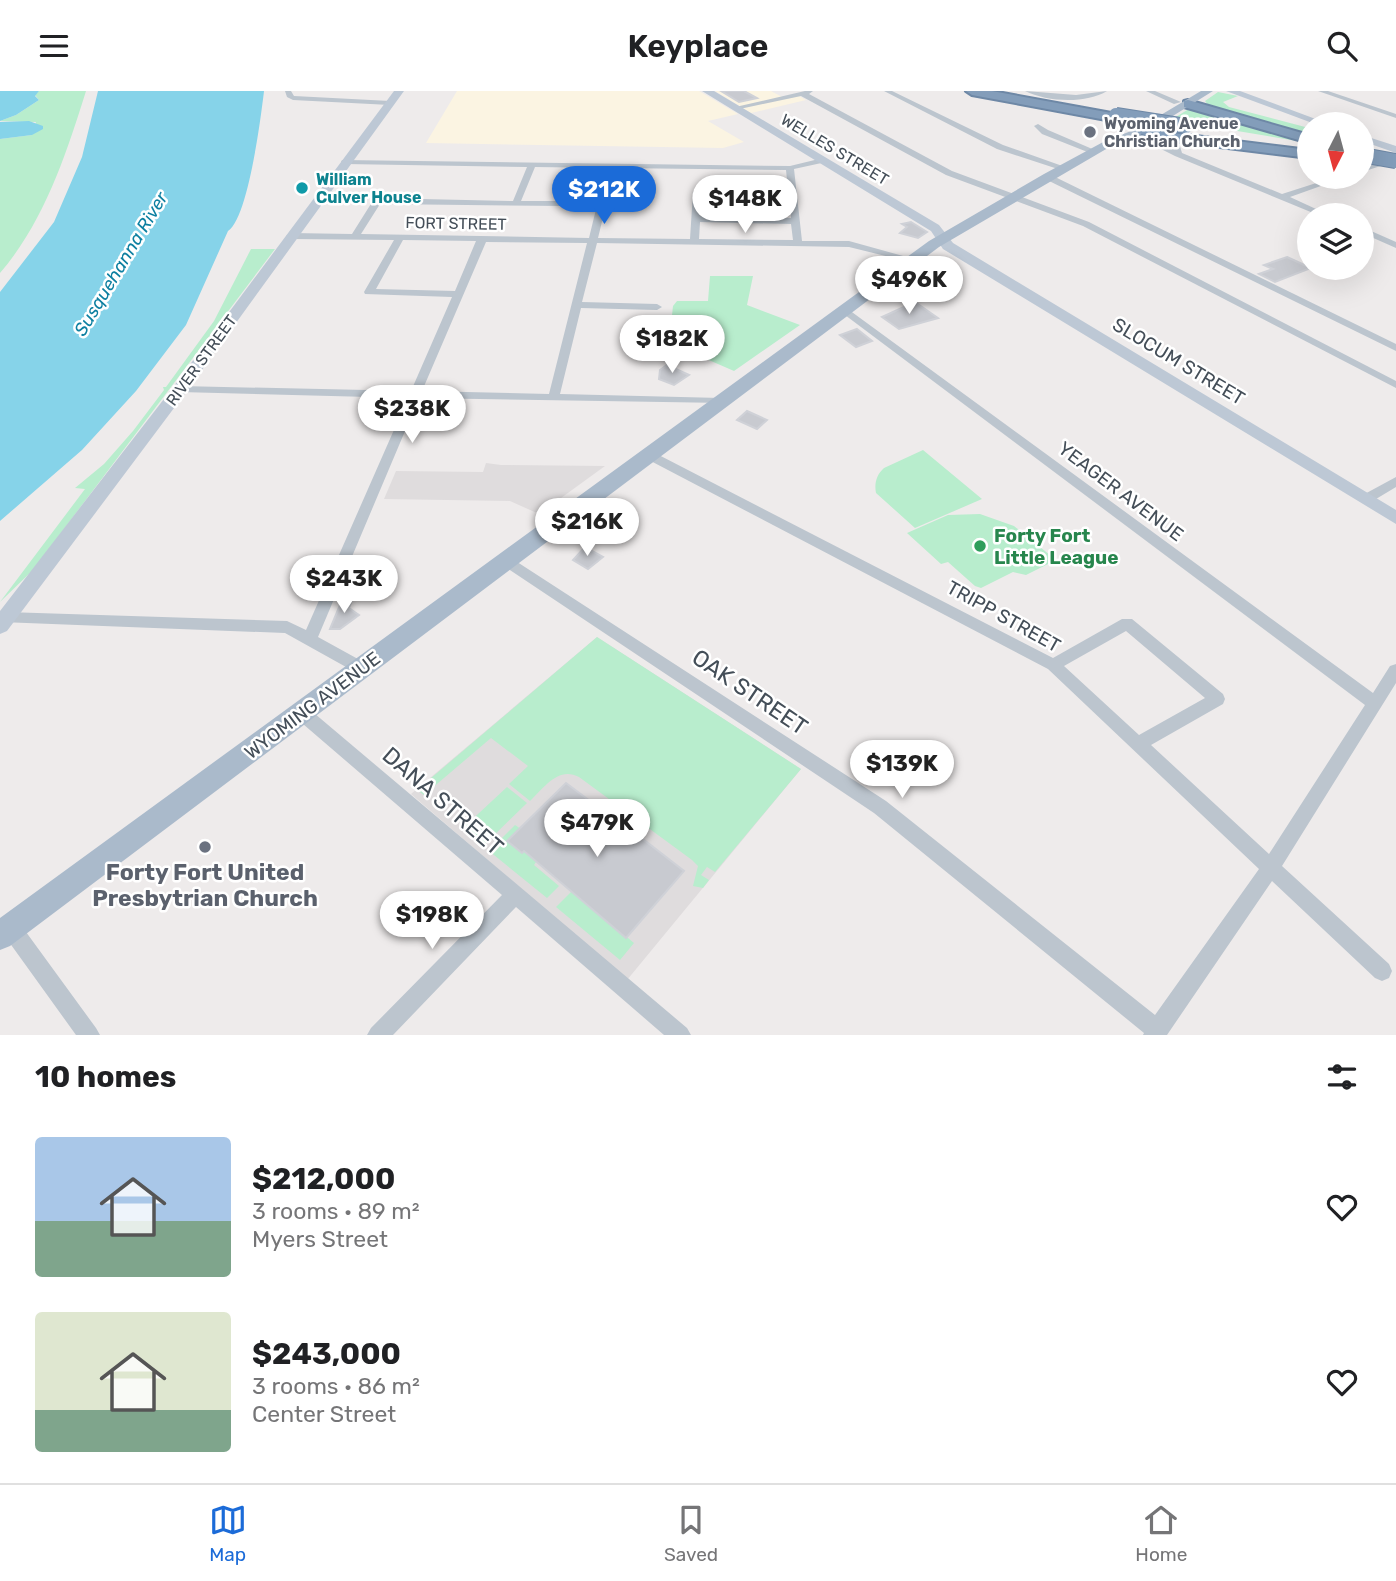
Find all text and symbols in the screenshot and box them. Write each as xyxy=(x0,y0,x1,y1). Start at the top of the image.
icon: menu xyxy=(35,27,73,65)
text: Keyplace xyxy=(627,27,769,65)
icon: search xyxy=(1323,27,1361,65)
street label: WELLES STREET xyxy=(777,110,892,189)
north arrow xyxy=(1297,112,1374,189)
map controls xyxy=(1297,112,1374,280)
place label: Wyoming Avenue Christian Church xyxy=(1104,114,1240,151)
marker: Wyoming Avenue Christian Church xyxy=(1082,124,1098,140)
pin: $212K xyxy=(555,167,653,226)
place label: William Culver House xyxy=(316,170,421,207)
text: $212K xyxy=(568,175,640,203)
pin: $148K xyxy=(696,176,794,235)
marker: William Culver House xyxy=(294,180,310,196)
text: $148K xyxy=(708,184,782,212)
water label: Susquehanna River xyxy=(69,187,173,340)
button: layers xyxy=(1297,203,1374,280)
street label: FORT STREET xyxy=(405,213,507,234)
pin: $496K xyxy=(860,257,958,316)
text: $496K xyxy=(871,265,947,293)
street label: RIVER STREET xyxy=(162,311,241,409)
street label: SLOCUM STREET xyxy=(1109,313,1249,410)
pin: $182K xyxy=(623,315,721,375)
text: $182K xyxy=(636,324,708,352)
pin: $238K xyxy=(363,385,461,445)
text: $238K xyxy=(374,394,450,422)
street label: YEAGER AVENUE xyxy=(1053,437,1188,546)
pin: $216K xyxy=(538,498,636,558)
text: $216K xyxy=(551,507,623,535)
place label: Forty Fort Little League xyxy=(994,524,1119,569)
marker: Forty Fort Little League xyxy=(972,538,988,554)
pin: $243K xyxy=(295,555,393,615)
text: $243K xyxy=(306,564,382,592)
street label: TRIPP STREET xyxy=(943,576,1065,657)
street label: OAK STREET xyxy=(687,643,813,741)
street label: WYOMING AVENUE xyxy=(240,647,385,764)
street label: DANA STREET xyxy=(377,741,509,861)
pin: $139K xyxy=(853,741,951,800)
text: $139K xyxy=(866,749,938,777)
pin: $479K xyxy=(548,799,646,859)
text: $479K xyxy=(560,808,634,836)
marker: Forty Fort United Presbytrian Church xyxy=(197,839,213,855)
place label: Forty Fort United Presbytrian Church xyxy=(92,858,318,912)
pin: $198K xyxy=(383,891,481,951)
text: $198K xyxy=(396,900,468,928)
icon: filters xyxy=(1323,1058,1361,1096)
text: 10 homes xyxy=(35,1059,176,1095)
text: $212,000 xyxy=(252,1161,395,1197)
icon: home xyxy=(91,1165,175,1249)
icon: heart xyxy=(1323,1188,1361,1226)
text: 3 rooms · 89 m² xyxy=(252,1197,420,1225)
text: Myers Street xyxy=(252,1225,388,1253)
text: $243,000 xyxy=(252,1336,401,1372)
icon: home xyxy=(91,1340,175,1424)
icon: heart xyxy=(1323,1363,1361,1401)
text: 3 rooms · 86 m² xyxy=(252,1372,420,1400)
text: Center Street xyxy=(252,1400,396,1428)
tab: Map xyxy=(209,1501,247,1566)
tab: Saved xyxy=(664,1501,718,1566)
tab: Home xyxy=(1135,1501,1187,1566)

